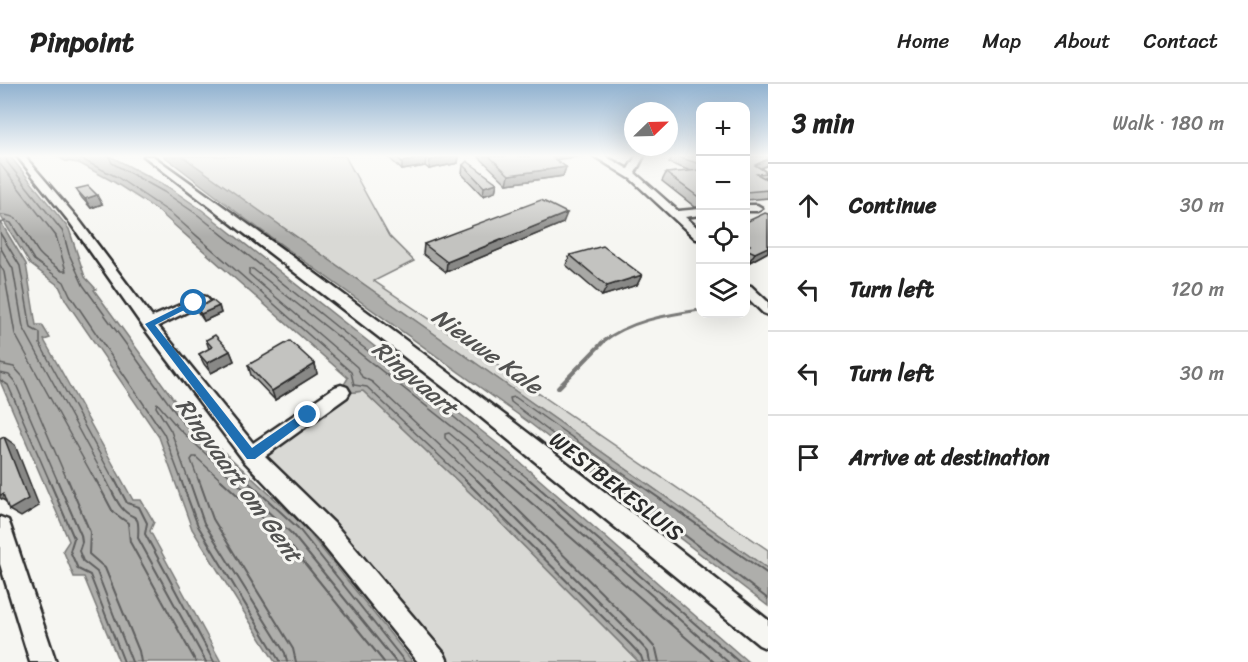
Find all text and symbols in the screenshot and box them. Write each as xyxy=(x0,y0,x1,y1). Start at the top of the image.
text: Pinpoint xyxy=(30,17,134,66)
text: Home xyxy=(897,22,949,60)
text: Map xyxy=(982,22,1021,60)
text: About xyxy=(1054,22,1111,60)
text: Contact xyxy=(1144,22,1218,60)
text: 3 min xyxy=(792,100,854,146)
north arrow xyxy=(624,102,678,156)
map controls xyxy=(696,102,750,318)
button: + xyxy=(696,102,750,156)
text: Walk · 180 m xyxy=(1113,106,1224,141)
button: − xyxy=(696,156,750,210)
text: Continue xyxy=(849,186,937,225)
text: 30 m xyxy=(1180,188,1224,223)
icon: ahead xyxy=(792,189,825,222)
button: locate xyxy=(696,210,750,264)
button: layers xyxy=(696,264,750,318)
text: Turn left xyxy=(849,270,934,309)
text: 120 m xyxy=(1171,272,1224,307)
icon: left xyxy=(792,273,825,306)
route start xyxy=(180,289,206,315)
water label: Nieuwe Kale xyxy=(423,296,553,407)
water label: Ringvaart xyxy=(362,329,469,428)
text: Turn left xyxy=(849,354,934,393)
text: 30 m xyxy=(1180,356,1224,391)
icon: left xyxy=(792,357,825,390)
water label: Ringvaart om Gent xyxy=(165,389,315,574)
route end xyxy=(294,401,320,427)
street label: WESTBEKESLUIS xyxy=(541,421,693,552)
text: Arrive at destination xyxy=(849,438,1050,477)
icon: arrive xyxy=(792,441,825,474)

